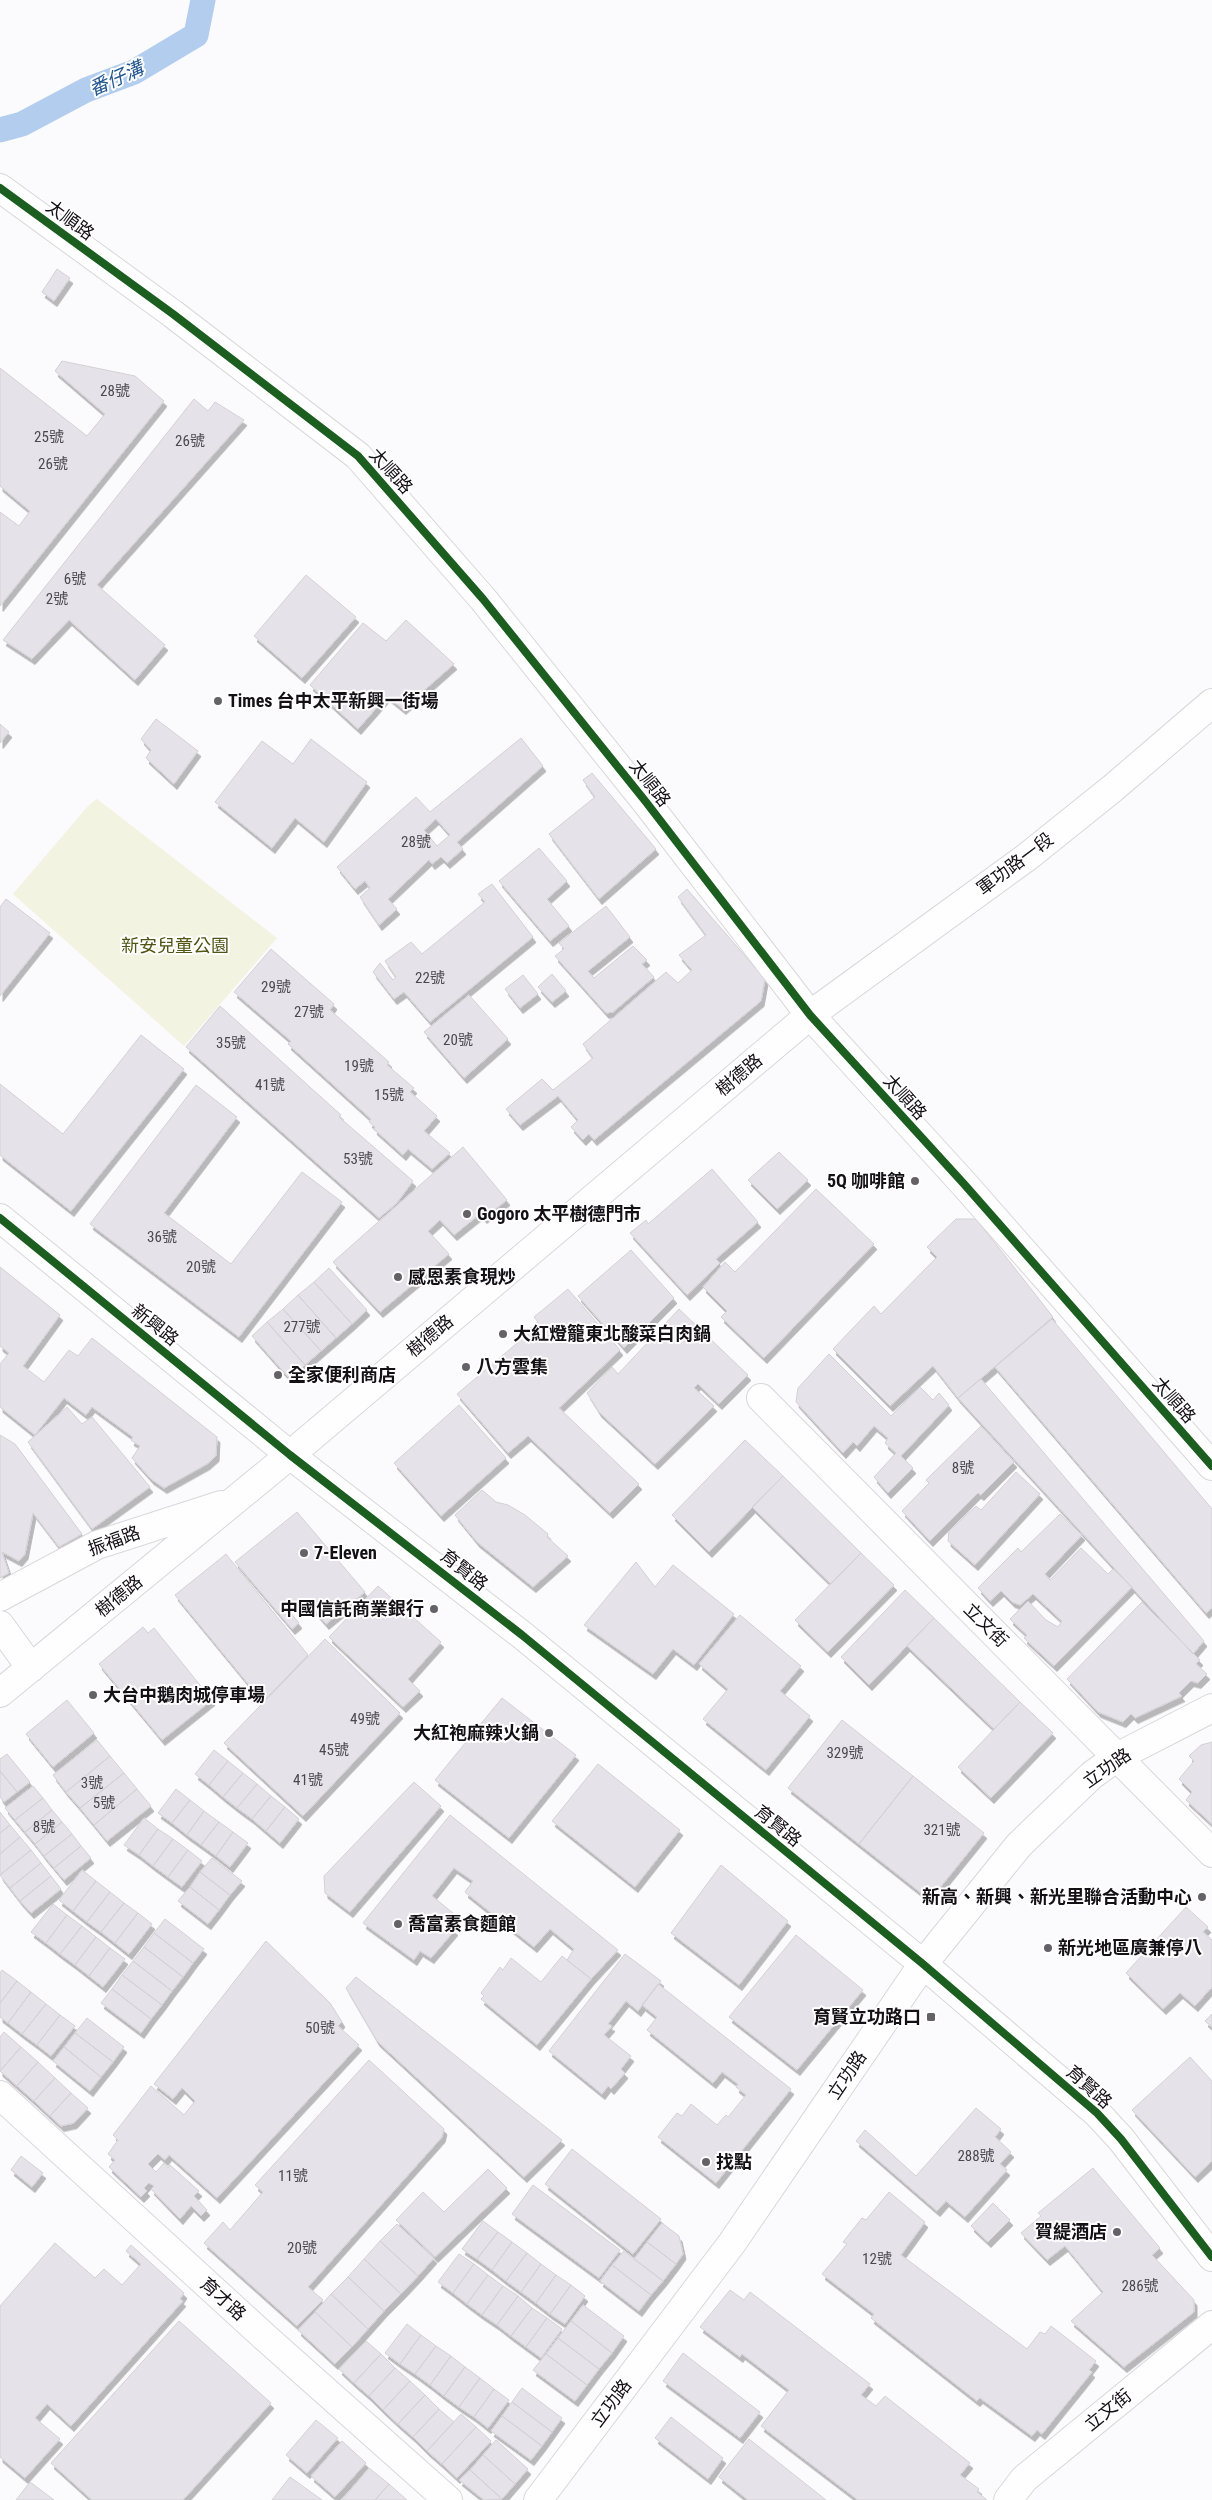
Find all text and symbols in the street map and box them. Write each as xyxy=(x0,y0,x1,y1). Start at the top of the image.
water label: 番仔溝 xyxy=(85,55,150,101)
street label: 太順路 xyxy=(42,195,98,244)
house number: 28號 xyxy=(100,382,130,400)
house number: 25號 xyxy=(34,428,64,446)
house number: 26號 xyxy=(175,432,205,450)
street label: 太順路 xyxy=(366,444,417,498)
house number: 26號 xyxy=(38,455,68,473)
house number: 6號 xyxy=(64,570,86,588)
house number: 2號 xyxy=(46,590,68,608)
place label: Times 台中太平新興一街場 xyxy=(228,690,439,711)
marker: Times 台中太平新興一街場 xyxy=(212,695,224,707)
street label: 太順路 xyxy=(625,755,675,810)
street label: 軍功路一段 xyxy=(972,828,1057,899)
house number: 28號 xyxy=(401,833,431,851)
park label: 新安兒童公園 xyxy=(121,935,229,956)
house number: 22號 xyxy=(415,969,445,987)
house number: 29號 xyxy=(261,978,291,996)
house number: 27號 xyxy=(294,1003,324,1021)
house number: 20號 xyxy=(443,1031,473,1049)
house number: 35號 xyxy=(216,1034,246,1052)
street label: 樹德路 xyxy=(711,1049,766,1100)
house number: 19號 xyxy=(344,1057,374,1075)
street label: 太順路 xyxy=(880,1070,931,1124)
house number: 41號 xyxy=(255,1076,285,1094)
house number: 15號 xyxy=(374,1086,404,1104)
house number: 53號 xyxy=(343,1150,373,1168)
place label: 5Q 咖啡館 xyxy=(827,1170,905,1191)
marker: 5Q 咖啡館 xyxy=(909,1175,921,1187)
place label: Gogoro 太平樹德門市 xyxy=(477,1203,641,1224)
marker: Gogoro 太平樹德門市 xyxy=(461,1208,473,1220)
house number: 36號 xyxy=(147,1228,177,1246)
house number: 20號 xyxy=(186,1258,216,1276)
place label: 感恩素食現炒 xyxy=(408,1266,516,1287)
marker: 感恩素食現炒 xyxy=(392,1271,404,1283)
street label: 新興路 xyxy=(128,1299,183,1350)
street label: 樹德路 xyxy=(402,1310,457,1361)
house number: 277號 xyxy=(283,1318,321,1336)
place label: 大紅燈籠東北酸菜白肉鍋 xyxy=(513,1323,711,1344)
marker: 大紅燈籠東北酸菜白肉鍋 xyxy=(497,1328,509,1340)
place label: 八方雲集 xyxy=(476,1356,548,1377)
marker: 八方雲集 xyxy=(460,1361,472,1373)
place label: 全家便利商店 xyxy=(288,1364,396,1385)
marker: 全家便利商店 xyxy=(272,1369,284,1381)
street label: 太順路 xyxy=(1149,1372,1200,1427)
house number: 8號 xyxy=(952,1459,974,1477)
street label: 振福路 xyxy=(85,1521,143,1560)
place label: 7-Eleven xyxy=(314,1542,377,1563)
street label: 育賢路 xyxy=(437,1545,492,1595)
marker: 7-Eleven xyxy=(298,1547,310,1559)
street label: 樹德路 xyxy=(91,1570,146,1621)
place label: 中國信託商業銀行 xyxy=(280,1598,424,1619)
street label: 立文街 xyxy=(960,1598,1013,1651)
marker: 中國信託商業銀行 xyxy=(428,1603,440,1615)
place label: 大台中鵝肉城停車場 xyxy=(103,1684,265,1705)
marker: 大台中鵝肉城停車場 xyxy=(87,1689,99,1701)
house number: 49號 xyxy=(350,1710,380,1728)
place label: 大紅袍麻辣火鍋 xyxy=(413,1722,539,1743)
marker: 大紅袍麻辣火鍋 xyxy=(543,1727,555,1739)
house number: 45號 xyxy=(319,1741,349,1759)
house number: 329號 xyxy=(826,1744,864,1762)
street label: 立功路 xyxy=(1079,1744,1135,1792)
house number: 41號 xyxy=(293,1771,323,1789)
house number: 3號 xyxy=(81,1774,103,1792)
house number: 5號 xyxy=(93,1794,115,1812)
street label: 育賢路 xyxy=(751,1800,806,1851)
house number: 8號 xyxy=(33,1818,55,1836)
house number: 321號 xyxy=(923,1821,961,1839)
place label: 新高、新興、新光里聯合活動中心 xyxy=(922,1886,1192,1907)
marker: 新高、新興、新光里聯合活動中心 xyxy=(1196,1891,1208,1903)
place label: 喬富素食麵館 xyxy=(408,1913,516,1934)
marker: 喬富素食麵館 xyxy=(392,1918,404,1930)
place label: 新光地區廣兼停八 xyxy=(1058,1937,1202,1958)
marker: 新光地區廣兼停八 xyxy=(1042,1942,1054,1954)
place label: 育賢立功路口 xyxy=(813,2006,921,2027)
marker: 育賢立功路口 xyxy=(925,2011,937,2023)
house number: 50號 xyxy=(305,2019,335,2037)
street label: 立功路 xyxy=(823,2046,870,2103)
street label: 育賢路 xyxy=(1062,2061,1116,2112)
house number: 288號 xyxy=(957,2147,995,2165)
place label: 找點 xyxy=(716,2151,752,2172)
marker: 找點 xyxy=(700,2156,712,2168)
house number: 11號 xyxy=(278,2167,308,2185)
place label: 賀緹酒店 xyxy=(1035,2221,1107,2242)
marker: 賀緹酒店 xyxy=(1111,2226,1123,2238)
house number: 20號 xyxy=(287,2239,317,2257)
house number: 12號 xyxy=(862,2250,892,2268)
street label: 育才路 xyxy=(196,2273,250,2324)
house number: 286號 xyxy=(1121,2277,1159,2295)
street label: 立功路 xyxy=(586,2375,635,2431)
street label: 立文街 xyxy=(1080,2384,1135,2435)

